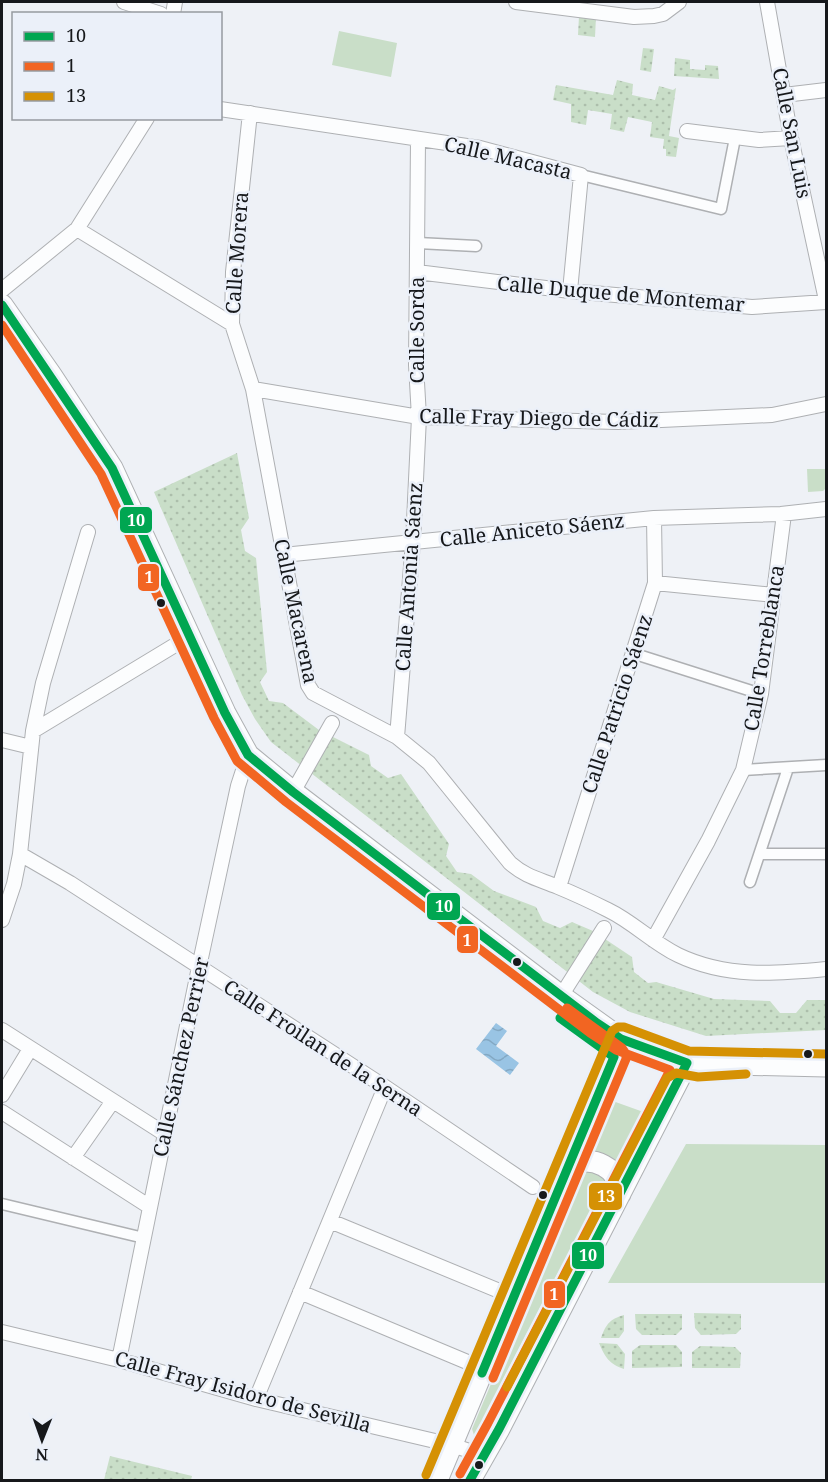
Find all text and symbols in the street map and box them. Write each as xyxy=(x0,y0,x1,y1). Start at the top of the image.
legend xyxy=(12,12,222,120)
text: 10 xyxy=(66,23,86,47)
text: 1 xyxy=(66,53,76,77)
street label: Calle San Luis xyxy=(767,65,818,201)
text: 13 xyxy=(66,83,86,107)
street label: Calle Macasta xyxy=(442,130,575,185)
street label: Calle Morera xyxy=(219,191,254,315)
street label: Calle Duque de Montemar xyxy=(496,269,747,318)
street label: Calle Sorda xyxy=(403,276,430,384)
street label: Calle Fray Diego de Cádiz xyxy=(419,402,659,433)
street label: Calle Antonia Sáenz xyxy=(388,482,429,672)
line badge: 10 xyxy=(119,506,153,534)
street label: Calle Aniceto Sáenz xyxy=(438,506,626,553)
text: 10 xyxy=(127,509,145,531)
street label: Calle Macarena xyxy=(268,536,325,686)
line badge: 1 xyxy=(137,563,160,592)
street label: Calle Torreblanca xyxy=(737,563,790,733)
text: 1 xyxy=(144,566,154,588)
unlabelled marker xyxy=(155,597,167,609)
street label: Calle Patricio Sáenz xyxy=(575,611,658,797)
line badge: 10 xyxy=(426,892,461,921)
text: 10 xyxy=(435,895,453,917)
line badge: 1 xyxy=(456,925,479,954)
text: 1 xyxy=(462,929,472,951)
street label: Calle Sánchez Perrier xyxy=(146,954,215,1159)
unlabelled marker xyxy=(511,956,523,968)
street label: Calle Froilan de la Serna xyxy=(218,973,428,1122)
unlabelled marker xyxy=(802,1048,814,1060)
line badge: 13 xyxy=(588,1182,623,1211)
text: 13 xyxy=(597,1185,615,1207)
unlabelled marker xyxy=(537,1189,549,1201)
line badge: 10 xyxy=(571,1241,605,1270)
text: 10 xyxy=(579,1244,597,1266)
line badge: 1 xyxy=(543,1280,566,1309)
text: 1 xyxy=(549,1283,559,1305)
street label: Calle Fray Isidoro de Sevilla xyxy=(112,1344,374,1439)
north arrow xyxy=(12,1410,72,1470)
text: N xyxy=(35,1444,48,1466)
unlabelled marker xyxy=(473,1459,485,1471)

